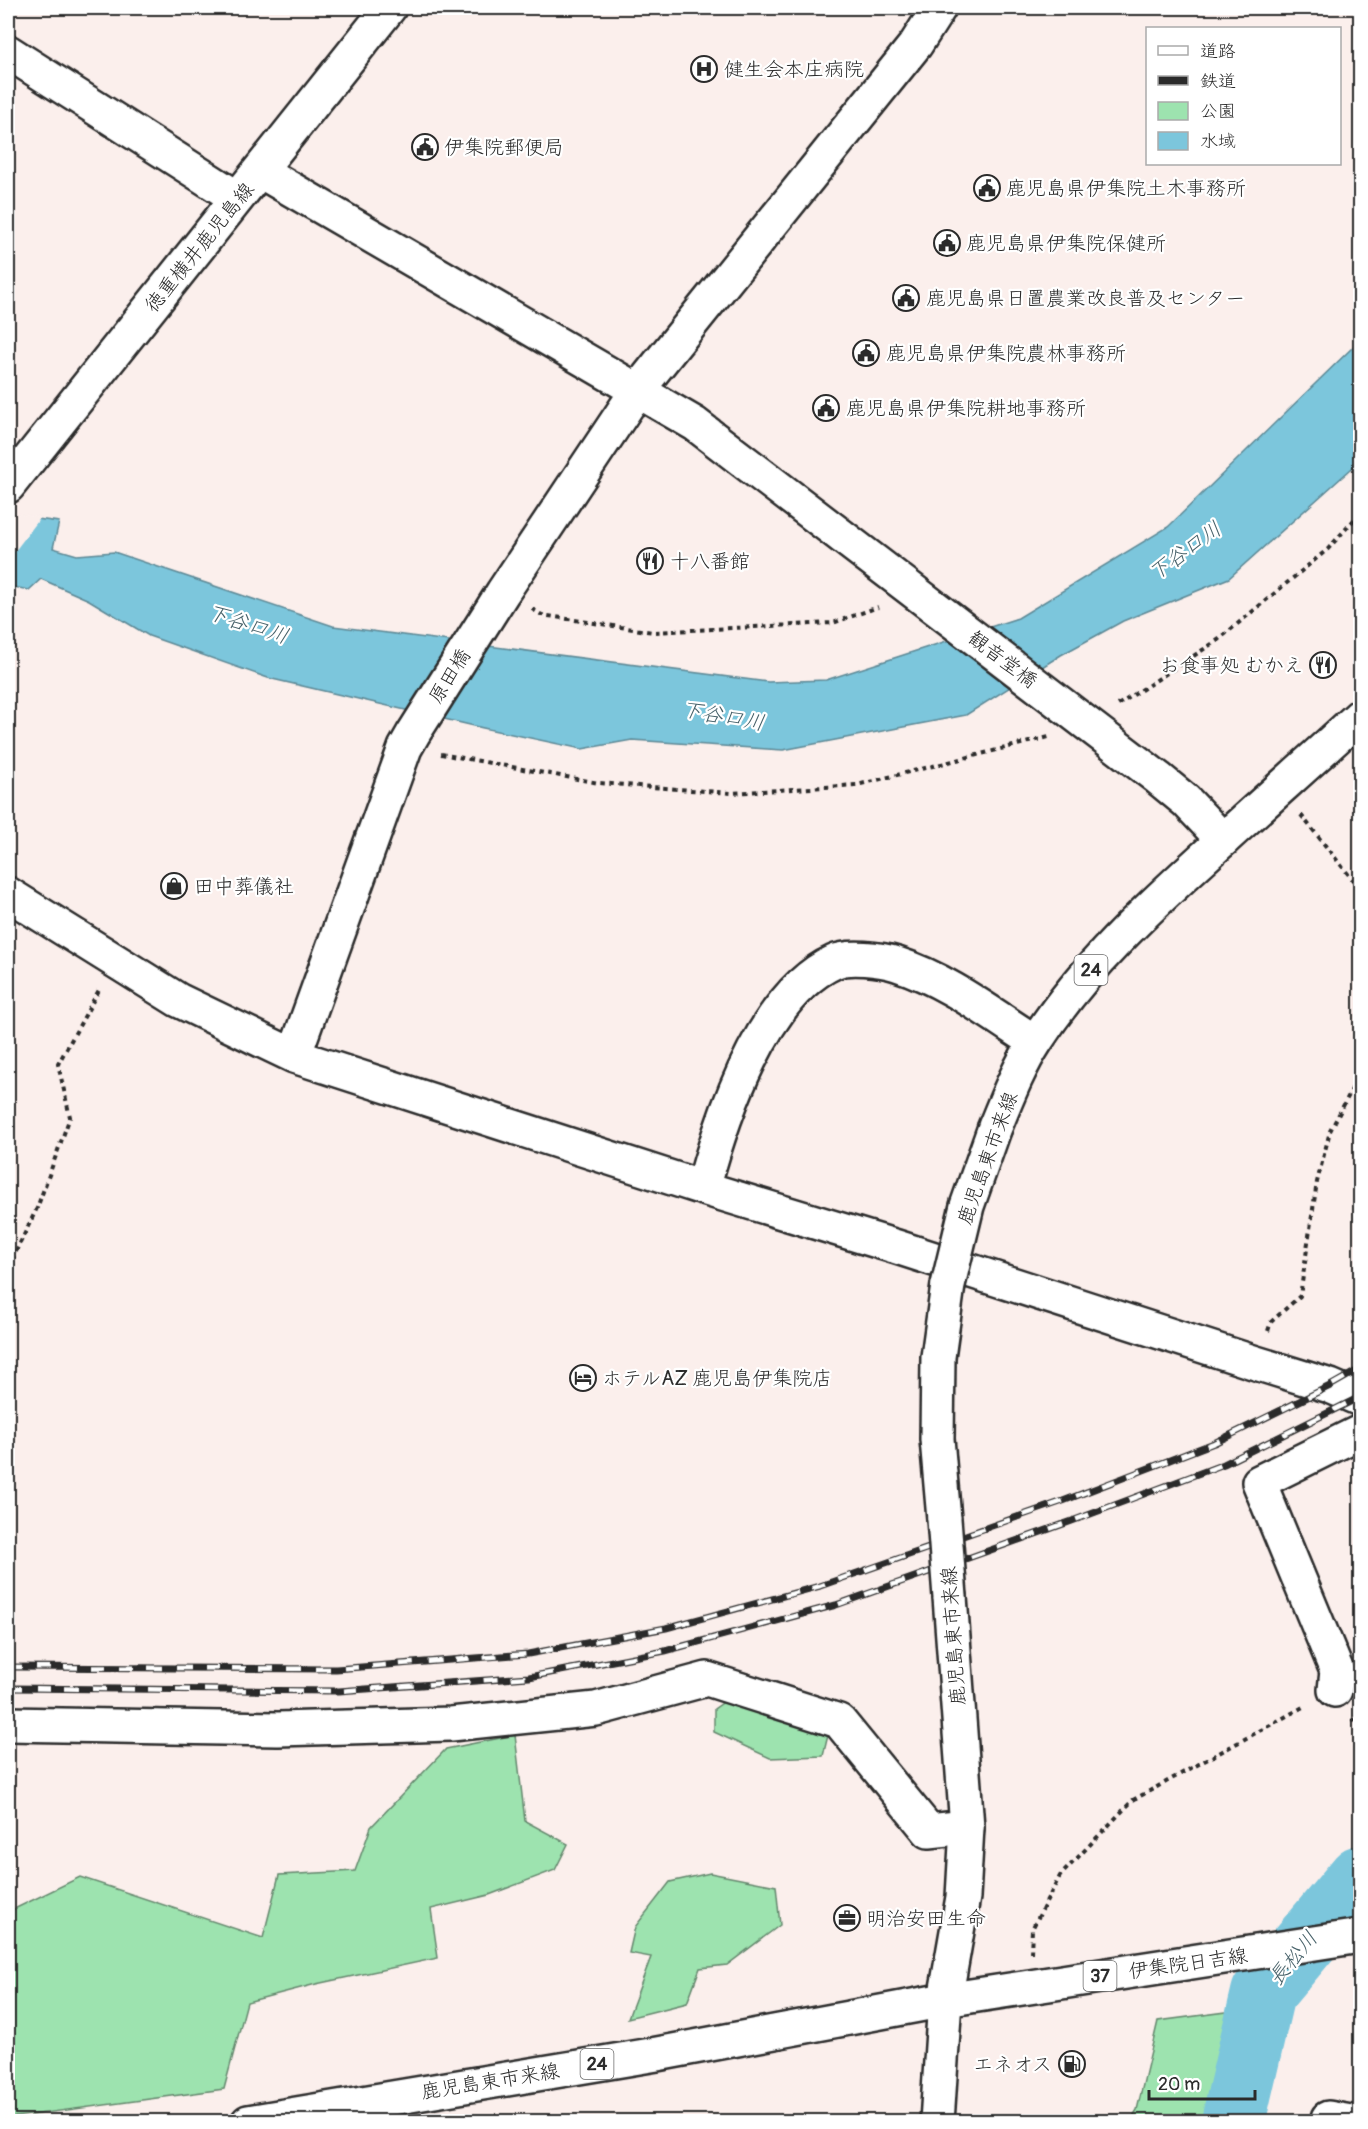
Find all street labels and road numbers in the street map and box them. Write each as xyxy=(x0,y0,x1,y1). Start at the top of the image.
street label: 徳重横井鹿児島線 xyxy=(139,177,259,317)
street label: 観音堂橋 xyxy=(963,625,1042,693)
street label: 原田橋 xyxy=(423,644,476,708)
road number: 24 xyxy=(1074,955,1108,985)
street label: 鹿児島東市来線 xyxy=(952,1088,1023,1228)
street label: 鹿児島東市来線 xyxy=(936,1565,971,1707)
street label: 伊集院日吉線 xyxy=(1127,1943,1249,1984)
road number: 37 xyxy=(1084,1961,1116,1991)
road number: 24 xyxy=(580,2049,614,2079)
street label: 鹿児島東市来線 xyxy=(419,2058,561,2105)

